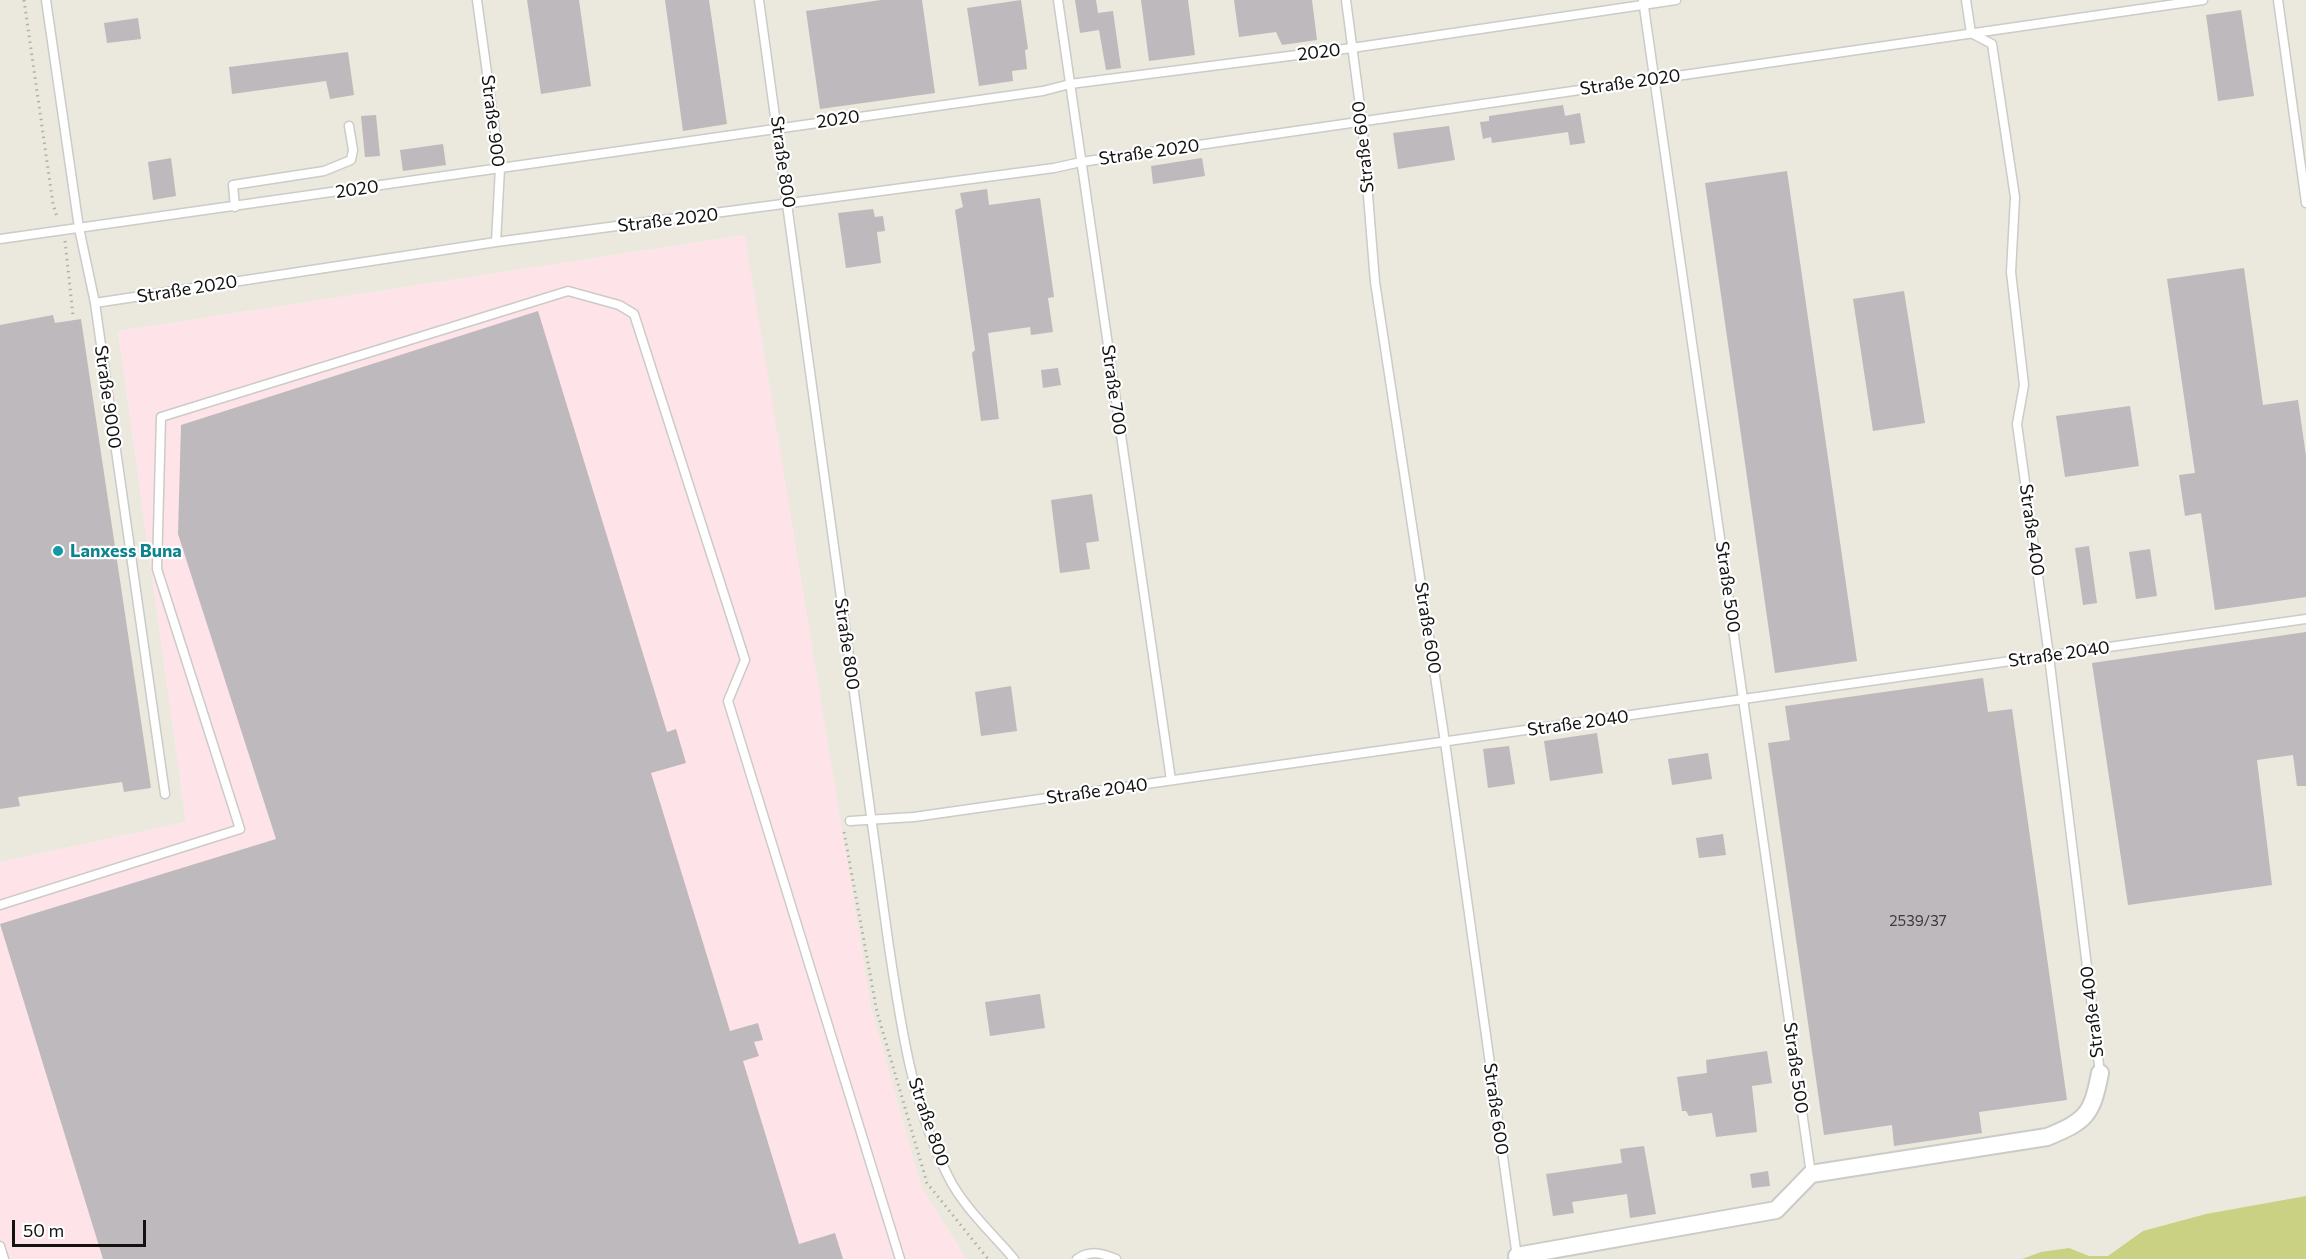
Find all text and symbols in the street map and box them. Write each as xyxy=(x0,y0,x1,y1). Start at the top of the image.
street label: 2020 xyxy=(1296,39,1342,65)
street label: Straße 2020 xyxy=(1578,64,1682,100)
street label: Straße 900 xyxy=(477,74,509,168)
street label: Straße 600 xyxy=(1347,100,1379,194)
street label: 2020 xyxy=(815,105,861,133)
street label: Straße 800 xyxy=(766,115,800,209)
street label: Straße 2020 xyxy=(1097,134,1201,170)
street label: 2020 xyxy=(334,175,380,203)
street label: Straße 2020 xyxy=(616,203,720,237)
street label: Straße 2020 xyxy=(135,270,239,308)
street label: Straße 700 xyxy=(1097,343,1131,437)
street label: Straße 9000 xyxy=(90,344,126,450)
street label: Straße 400 xyxy=(2015,483,2049,577)
place label: Lanxess Buna xyxy=(70,540,182,562)
street label: Straße 500 xyxy=(1711,540,1745,634)
marker: Lanxess Buna xyxy=(51,544,65,558)
street label: Straße 600 xyxy=(1410,581,1446,675)
street label: Straße 800 xyxy=(830,597,864,691)
street label: Straße 2040 xyxy=(2007,636,2111,672)
street label: Straße 2040 xyxy=(1526,705,1630,741)
street label: Straße 2040 xyxy=(1045,773,1149,809)
house number: 2539/37 xyxy=(1889,912,1947,930)
street label: Straße 400 xyxy=(2076,965,2108,1059)
street label: Straße 500 xyxy=(1779,1021,1813,1115)
street label: Straße 600 xyxy=(1479,1062,1513,1156)
street label: Straße 800 xyxy=(904,1075,954,1169)
scale bar xyxy=(15,1208,148,1246)
text: 50 m xyxy=(23,1219,64,1241)

